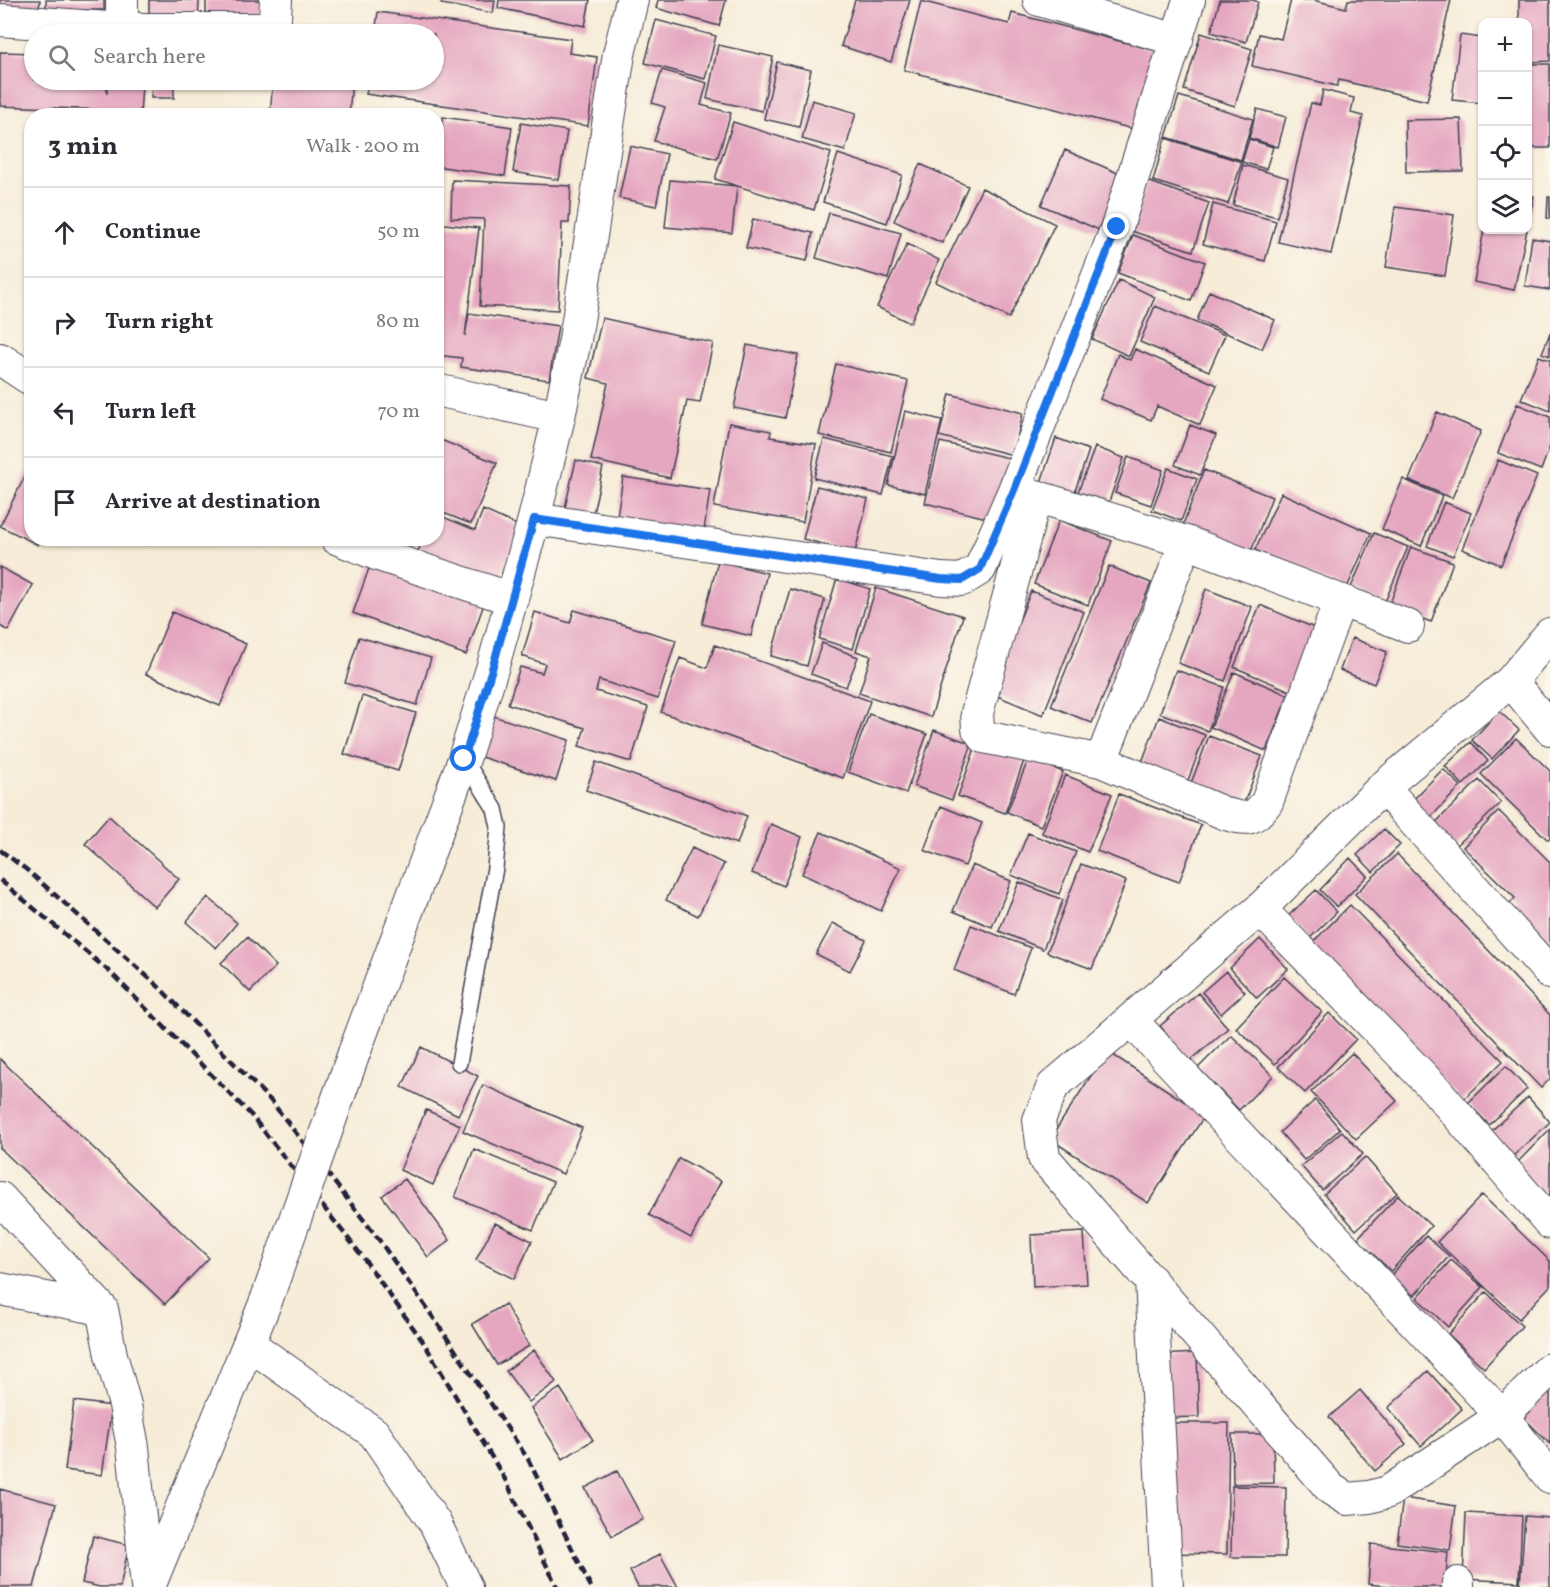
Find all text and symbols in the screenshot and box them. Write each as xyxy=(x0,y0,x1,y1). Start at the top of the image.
map controls xyxy=(1478,18,1532,234)
button: + xyxy=(1478,18,1532,72)
search box xyxy=(24,24,444,90)
icon: search xyxy=(45,41,78,74)
text: Search here xyxy=(93,42,206,73)
button: − xyxy=(1478,72,1532,126)
button: locate xyxy=(1478,126,1532,180)
text: 3 min xyxy=(48,129,118,165)
text: Walk · 200 m xyxy=(306,133,420,161)
button: layers xyxy=(1478,180,1532,234)
route end xyxy=(1103,213,1129,239)
icon: ahead xyxy=(48,216,81,249)
text: Continue xyxy=(105,217,201,248)
text: 50 m xyxy=(377,218,420,246)
icon: right xyxy=(48,306,81,339)
text: Turn right xyxy=(105,307,213,338)
text: 80 m xyxy=(376,308,420,336)
icon: left xyxy=(48,396,81,429)
text: Turn left xyxy=(105,397,196,428)
text: 70 m xyxy=(377,398,420,426)
icon: arrive xyxy=(48,486,81,519)
text: Arrive at destination xyxy=(105,487,321,518)
route start xyxy=(450,745,476,771)

